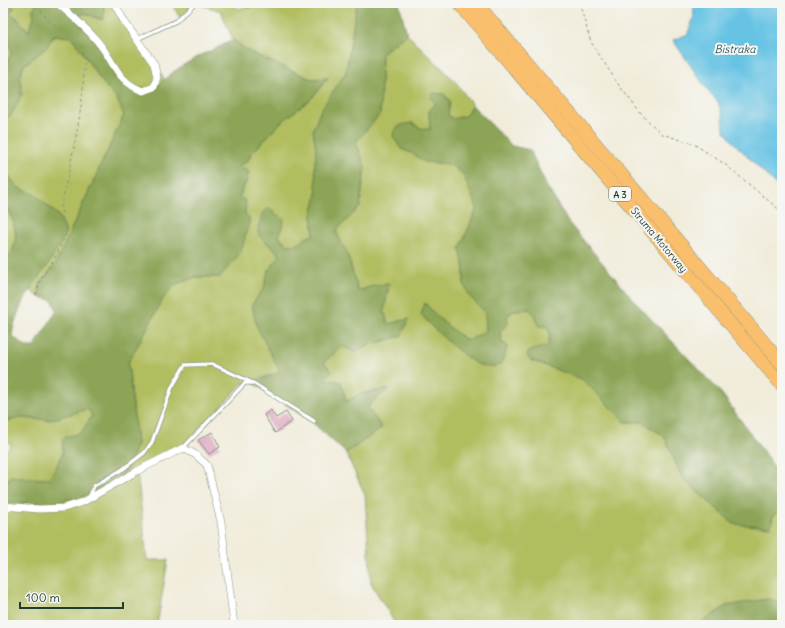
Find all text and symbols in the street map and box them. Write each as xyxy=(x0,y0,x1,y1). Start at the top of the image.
water label: Bistraka xyxy=(715,42,756,56)
road number: A 3 xyxy=(609,187,631,201)
street label: Struma Motorway xyxy=(628,205,690,275)
scale bar xyxy=(20,584,123,610)
text: 100 m xyxy=(26,590,60,605)

